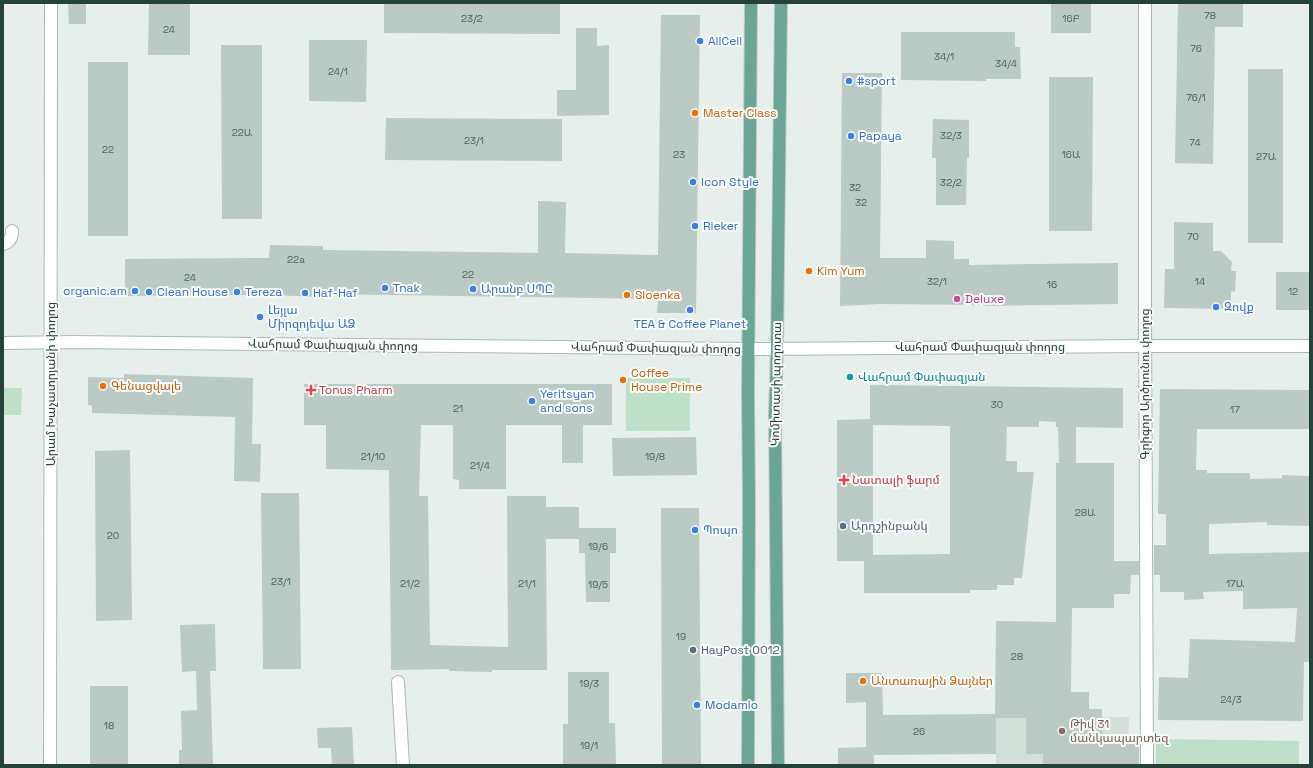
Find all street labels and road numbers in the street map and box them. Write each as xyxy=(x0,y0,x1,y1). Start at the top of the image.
street label: Արամ Խաչատրյանի փողոց xyxy=(43,302,59,466)
street label: Գրիգոր Արծրունու փողոց xyxy=(1137,308,1153,460)
street label: Կոմիտասի պողոտա xyxy=(767,322,785,446)
street label: Վահրամ Փափազյան փողոց xyxy=(248,336,418,354)
street label: Վահրամ Փափազյան փողոց xyxy=(571,339,741,357)
street label: Վահրամ Փափազյան փողոց xyxy=(895,339,1065,355)

